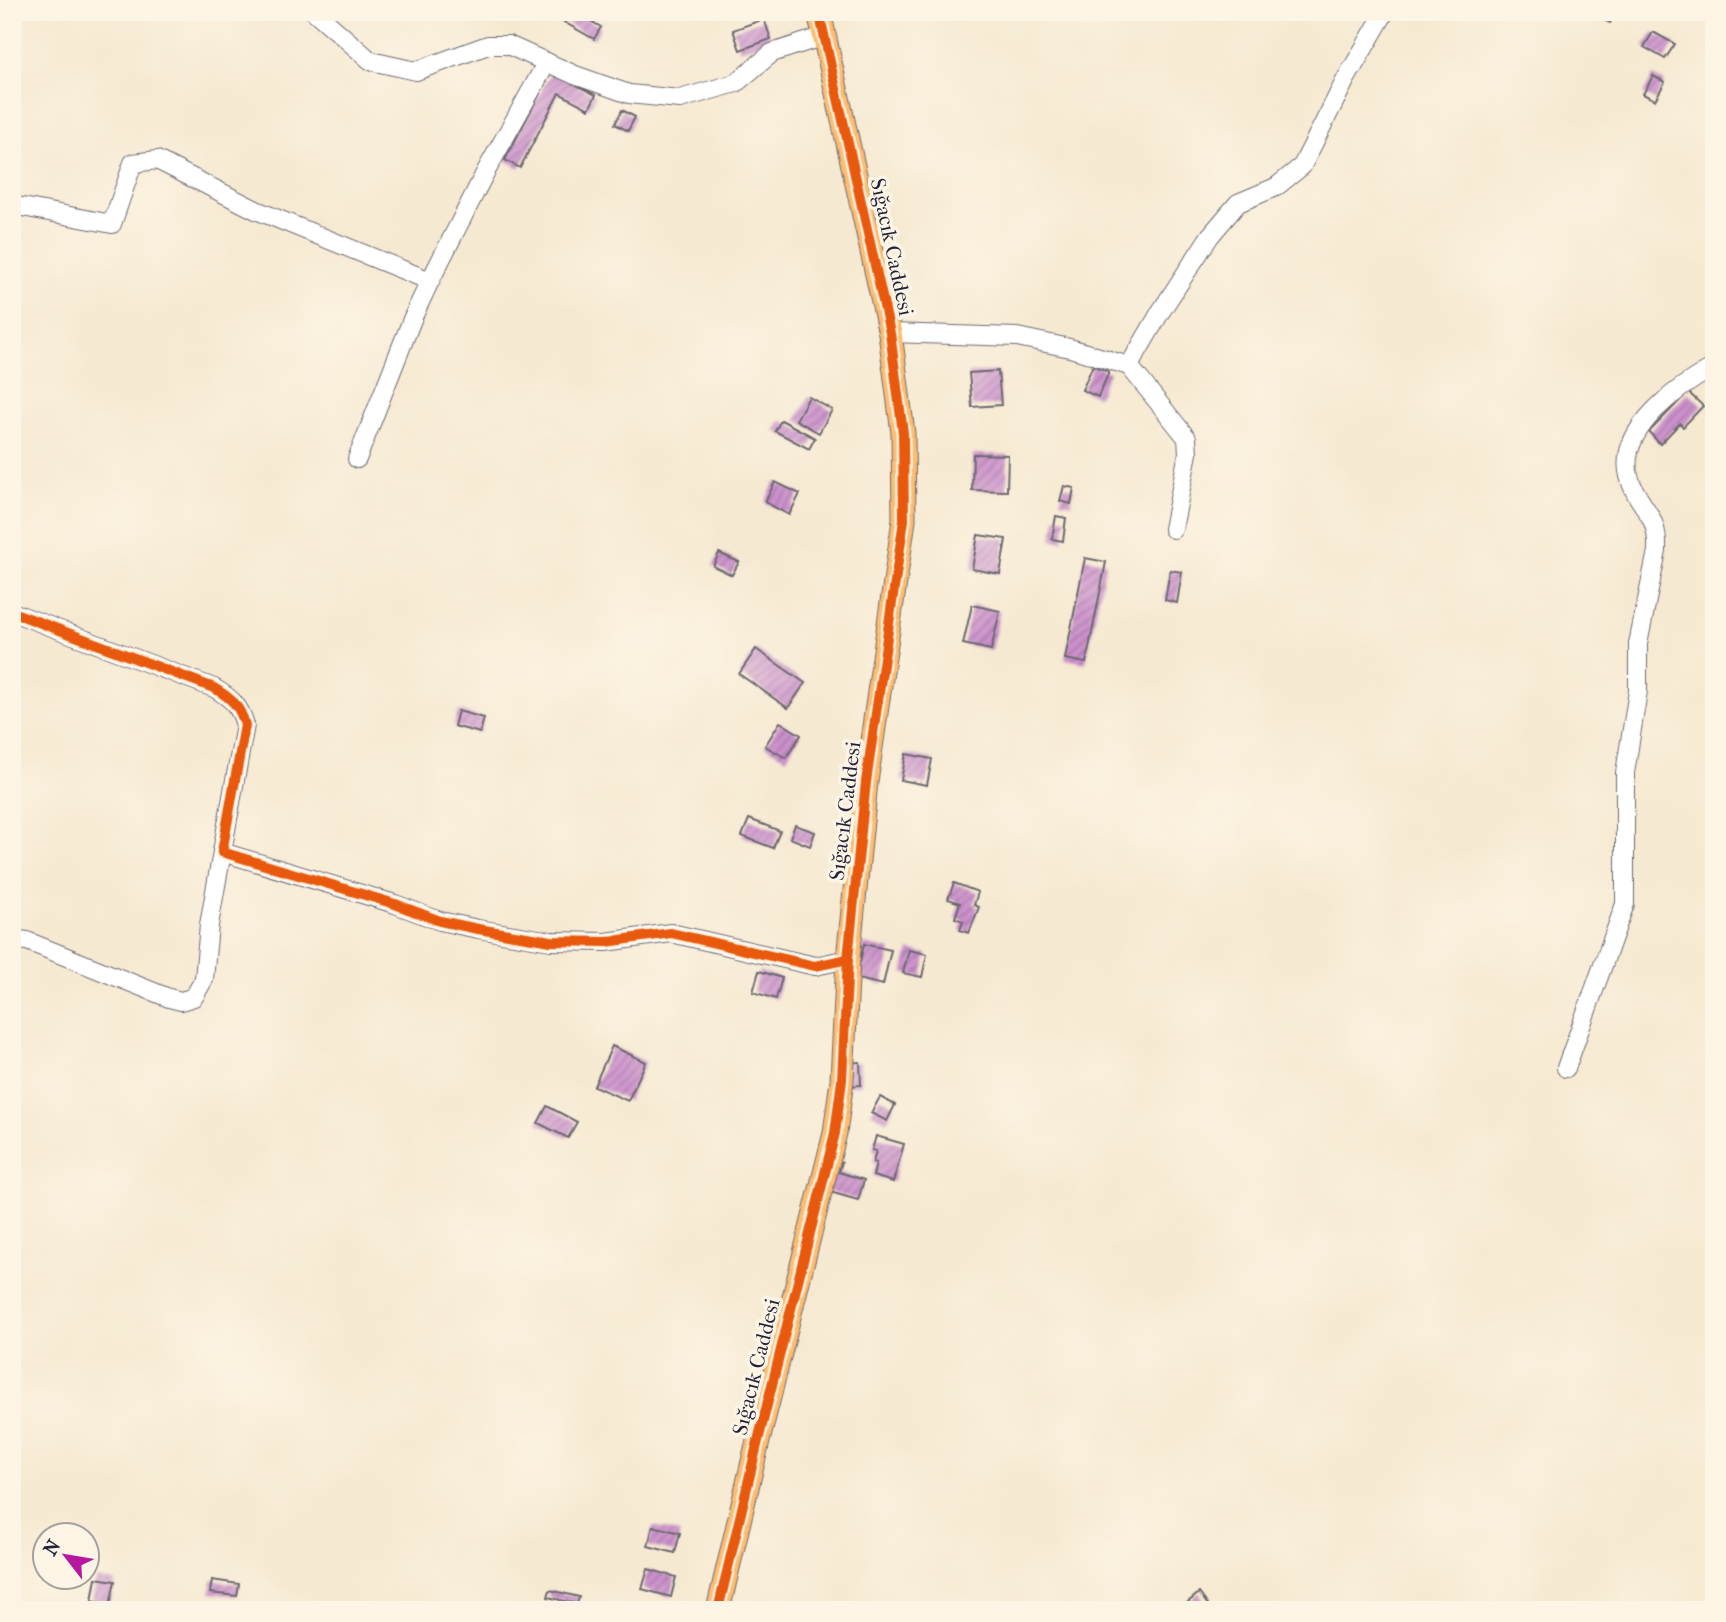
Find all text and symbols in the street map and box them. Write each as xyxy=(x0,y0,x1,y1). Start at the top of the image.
street label: Sığacık Caddesi xyxy=(866,176,918,318)
street label: Sığacık Caddesi xyxy=(825,740,865,882)
street label: Sığacık Caddesi xyxy=(727,1296,785,1438)
north arrow xyxy=(32,1520,102,1590)
text: N xyxy=(39,1535,66,1560)

